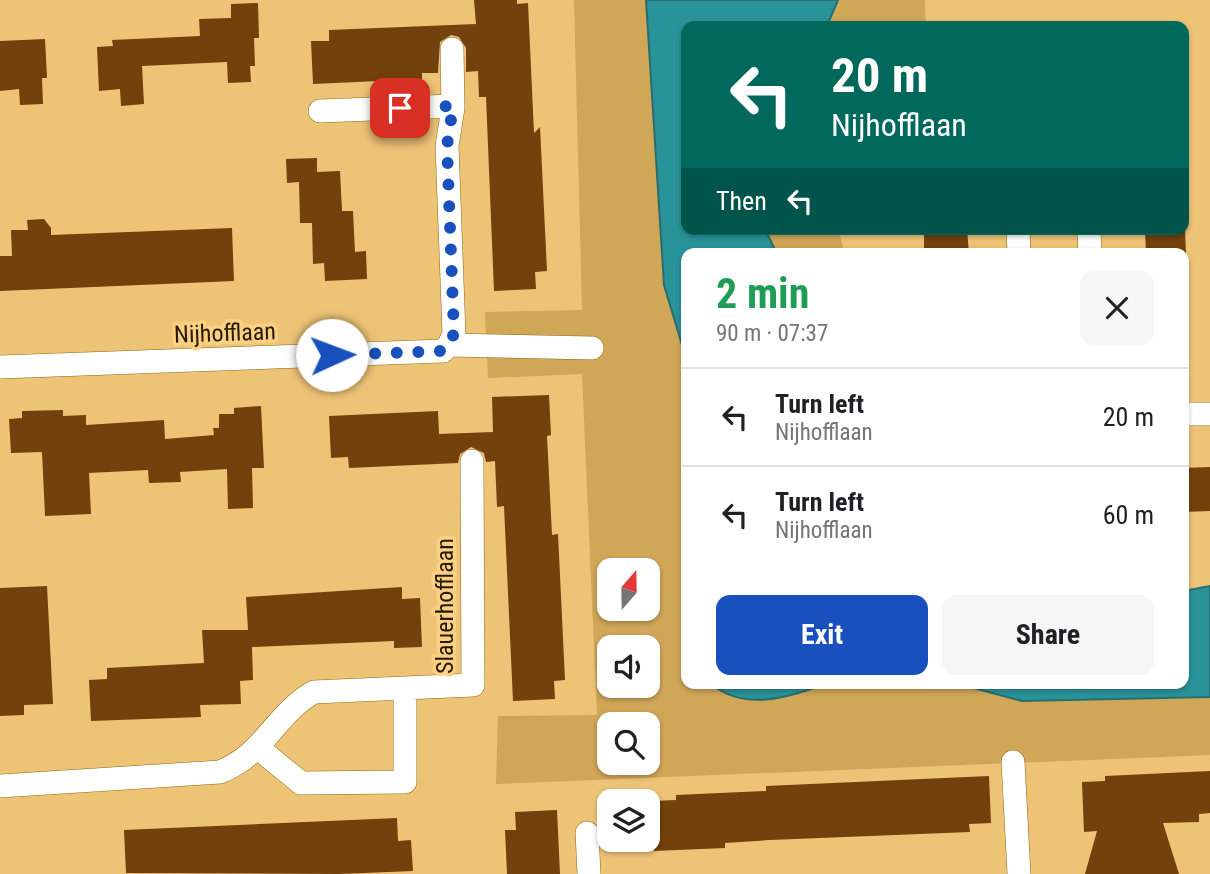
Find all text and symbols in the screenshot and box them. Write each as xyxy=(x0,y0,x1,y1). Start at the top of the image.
text: 20 m xyxy=(831,47,928,104)
icon: left xyxy=(716,49,807,140)
pin xyxy=(370,78,430,138)
icon: arrive xyxy=(381,89,419,127)
text: Nijhofflaan xyxy=(831,106,967,144)
icon: left xyxy=(781,182,819,220)
text: Then xyxy=(716,186,767,216)
text: 2 min xyxy=(716,269,809,318)
button: close xyxy=(1080,271,1154,345)
street label: Nijhofflaan xyxy=(174,317,276,349)
position arrow xyxy=(295,318,369,392)
text: 90 m · 07:37 xyxy=(716,320,828,347)
text: Turn left xyxy=(775,389,864,419)
icon: left xyxy=(716,398,754,436)
text: 20 m xyxy=(1103,402,1154,432)
text: Nijhofflaan xyxy=(775,419,873,446)
text: Turn left xyxy=(775,487,864,517)
icon: left xyxy=(716,496,754,534)
text: 60 m xyxy=(1103,500,1154,530)
text: Nijhofflaan xyxy=(775,517,873,544)
street label: Slauerhofflaan xyxy=(431,538,459,674)
north arrow xyxy=(597,558,660,621)
map controls xyxy=(597,558,660,852)
button: Exit xyxy=(716,595,928,675)
button: Share xyxy=(942,595,1154,675)
button: sound xyxy=(597,635,660,698)
button: search xyxy=(597,712,660,775)
button: layers xyxy=(597,789,660,852)

